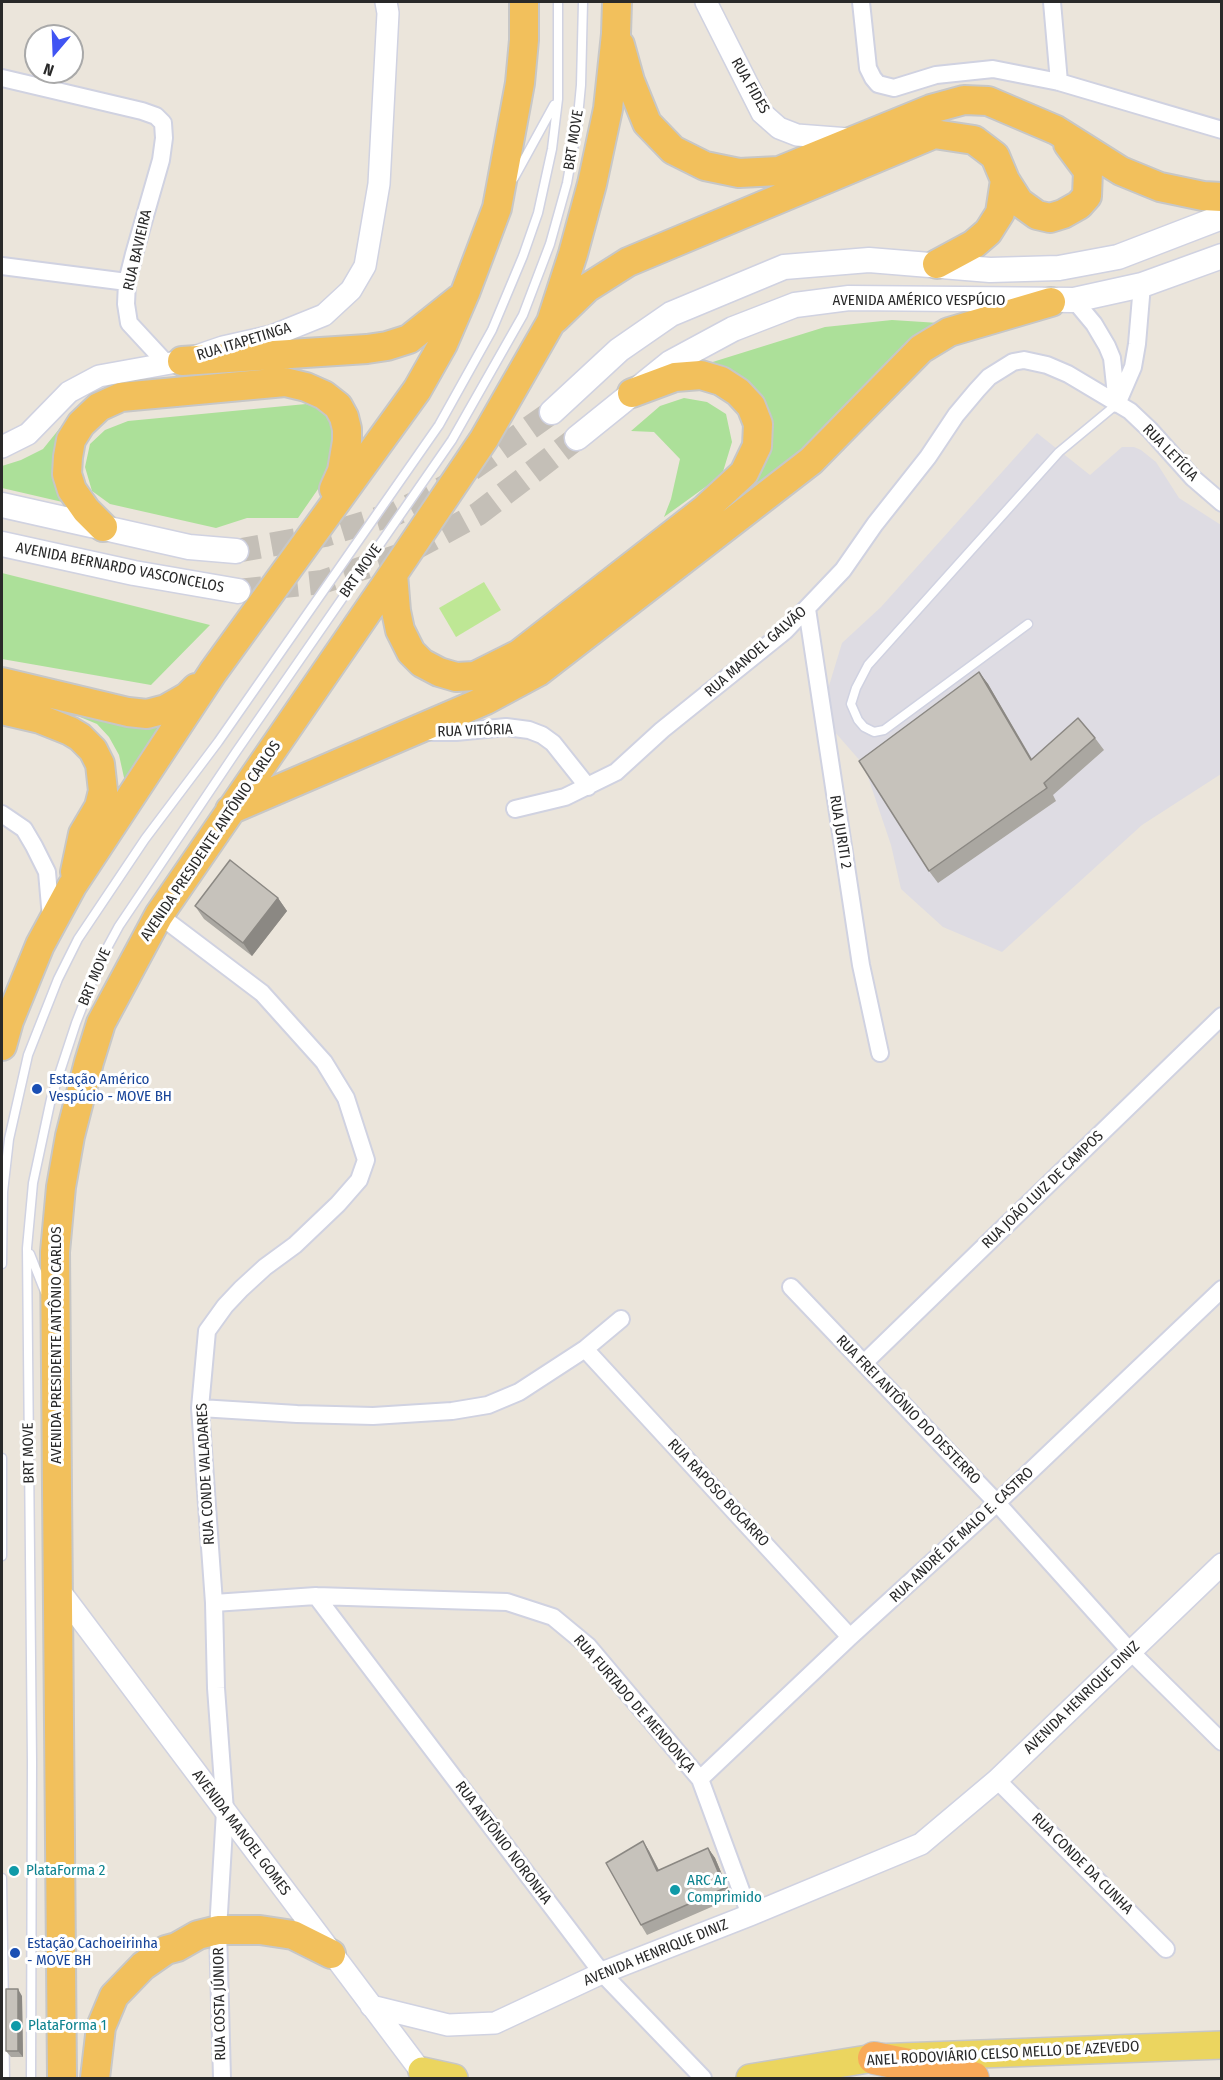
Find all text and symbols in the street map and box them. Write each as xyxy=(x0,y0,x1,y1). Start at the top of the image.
north arrow xyxy=(24,24,84,84)
street label: RUA FIDES xyxy=(727,55,773,117)
text: N xyxy=(41,59,56,80)
street label: BRT MOVE xyxy=(560,108,588,172)
street label: RUA BAVIEIRA xyxy=(120,208,156,292)
street label: AVENIDA AMÉRICO VESPÚCIO xyxy=(833,292,1005,310)
street label: RUA ITAPETINGA xyxy=(195,319,293,365)
street label: RUA LETÍCIA xyxy=(1138,421,1202,485)
street label: AVENIDA BERNARDO VASCONCELOS xyxy=(14,539,226,597)
street label: BRT MOVE xyxy=(336,541,386,601)
street label: RUA MANOEL GALVÃO xyxy=(701,603,811,701)
street label: RUA VITÓRIA xyxy=(437,721,513,741)
street label: AVENIDA PRESIDENTE ANTÔNIO CARLOS xyxy=(137,738,285,944)
street label: RUA JURITI 2 xyxy=(825,794,855,870)
street label: BRT MOVE xyxy=(75,945,115,1009)
place label: Estação Américo Vespúcio - MOVE BH xyxy=(49,1071,172,1106)
marker: Estação Américo Vespúcio - MOVE BH xyxy=(30,1082,44,1096)
street label: RUA JOÃO LUIZ DE CAMPOS xyxy=(978,1127,1108,1253)
street label: AVENIDA PRESIDENTE ANTÔNIO CARLOS xyxy=(48,1226,66,1464)
street label: RUA FREI ANTÔNIO DO DESTERRO xyxy=(832,1332,984,1488)
street label: RUA CONDE VALADARES xyxy=(193,1403,219,1545)
street label: BRT MOVE xyxy=(19,1422,39,1484)
street label: RUA RAPOSO BOCARRO xyxy=(663,1435,773,1551)
street label: RUA ANDRÉ DE MALO E. CASTRO xyxy=(886,1464,1038,1606)
street label: RUA FURTADO DE MENDONÇA xyxy=(569,1632,699,1776)
street label: AVENIDA HENRIQUE DINIZ xyxy=(1020,1638,1144,1758)
street label: AVENIDA MANOEL GOMES xyxy=(188,1767,294,1899)
street label: RUA ANTÔNIO NORONHA xyxy=(451,1778,555,1908)
street label: RUA CONDE DA CUNHA xyxy=(1028,1810,1136,1918)
place label: PlataForma 2 xyxy=(26,1862,105,1880)
marker: PlataForma 2 xyxy=(7,1864,21,1878)
place label: ARC Ar Comprimido xyxy=(687,1872,762,1907)
marker: ARC Ar Comprimido xyxy=(668,1883,682,1897)
street label: AVENIDA HENRIQUE DINIZ xyxy=(581,1916,731,1990)
place label: Estação Cachoeirinha - MOVE BH xyxy=(27,1935,158,1970)
marker: Estação Cachoeirinha - MOVE BH xyxy=(8,1946,22,1960)
street label: RUA COSTA JÚNIOR xyxy=(210,1947,230,2061)
place label: PlataForma 1 xyxy=(28,2017,107,2035)
marker: PlataForma 1 xyxy=(9,2019,23,2033)
street label: ANEL RODOVIÁRIO CELSO MELLO DE AZEVEDO xyxy=(866,2038,1140,2070)

